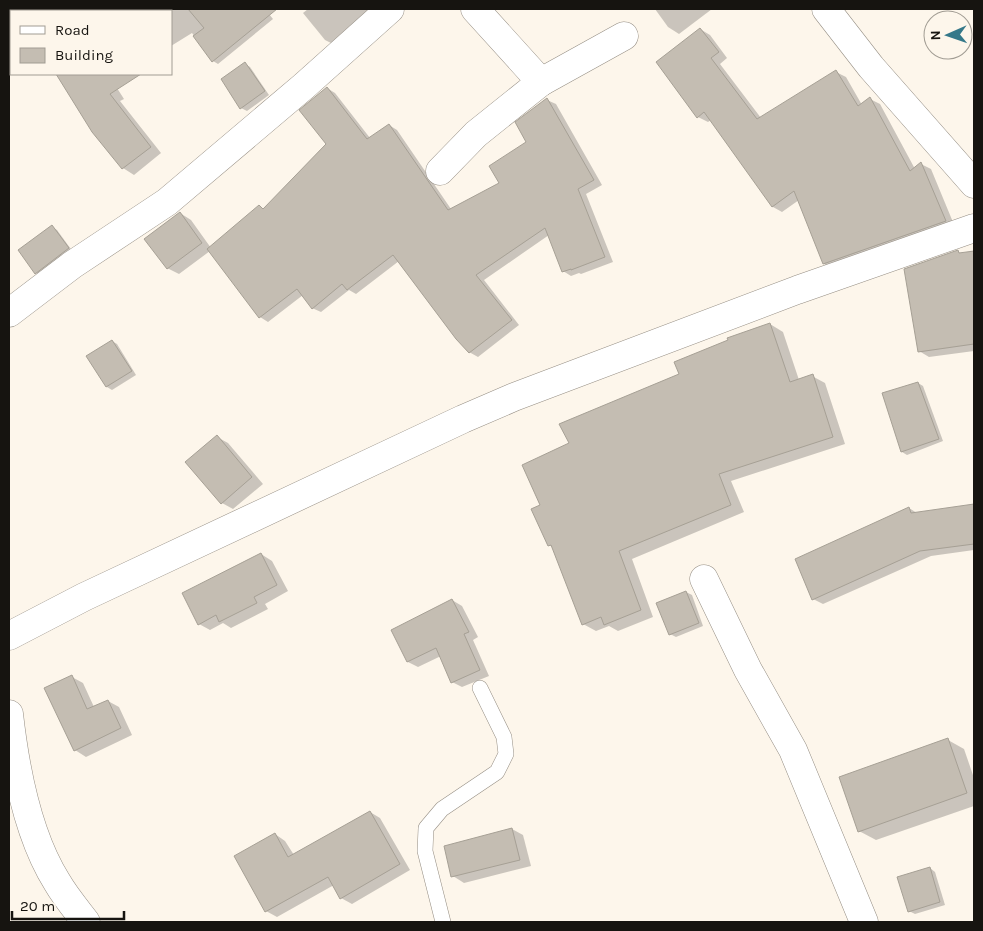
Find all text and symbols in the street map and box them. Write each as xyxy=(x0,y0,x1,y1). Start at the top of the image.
legend xyxy=(10,10,172,75)
north arrow xyxy=(923,10,973,60)
text: Road xyxy=(55,21,90,39)
text: N xyxy=(927,30,944,41)
text: Building xyxy=(55,46,113,64)
scale bar xyxy=(12,888,125,920)
text: 20 m xyxy=(20,897,55,915)

